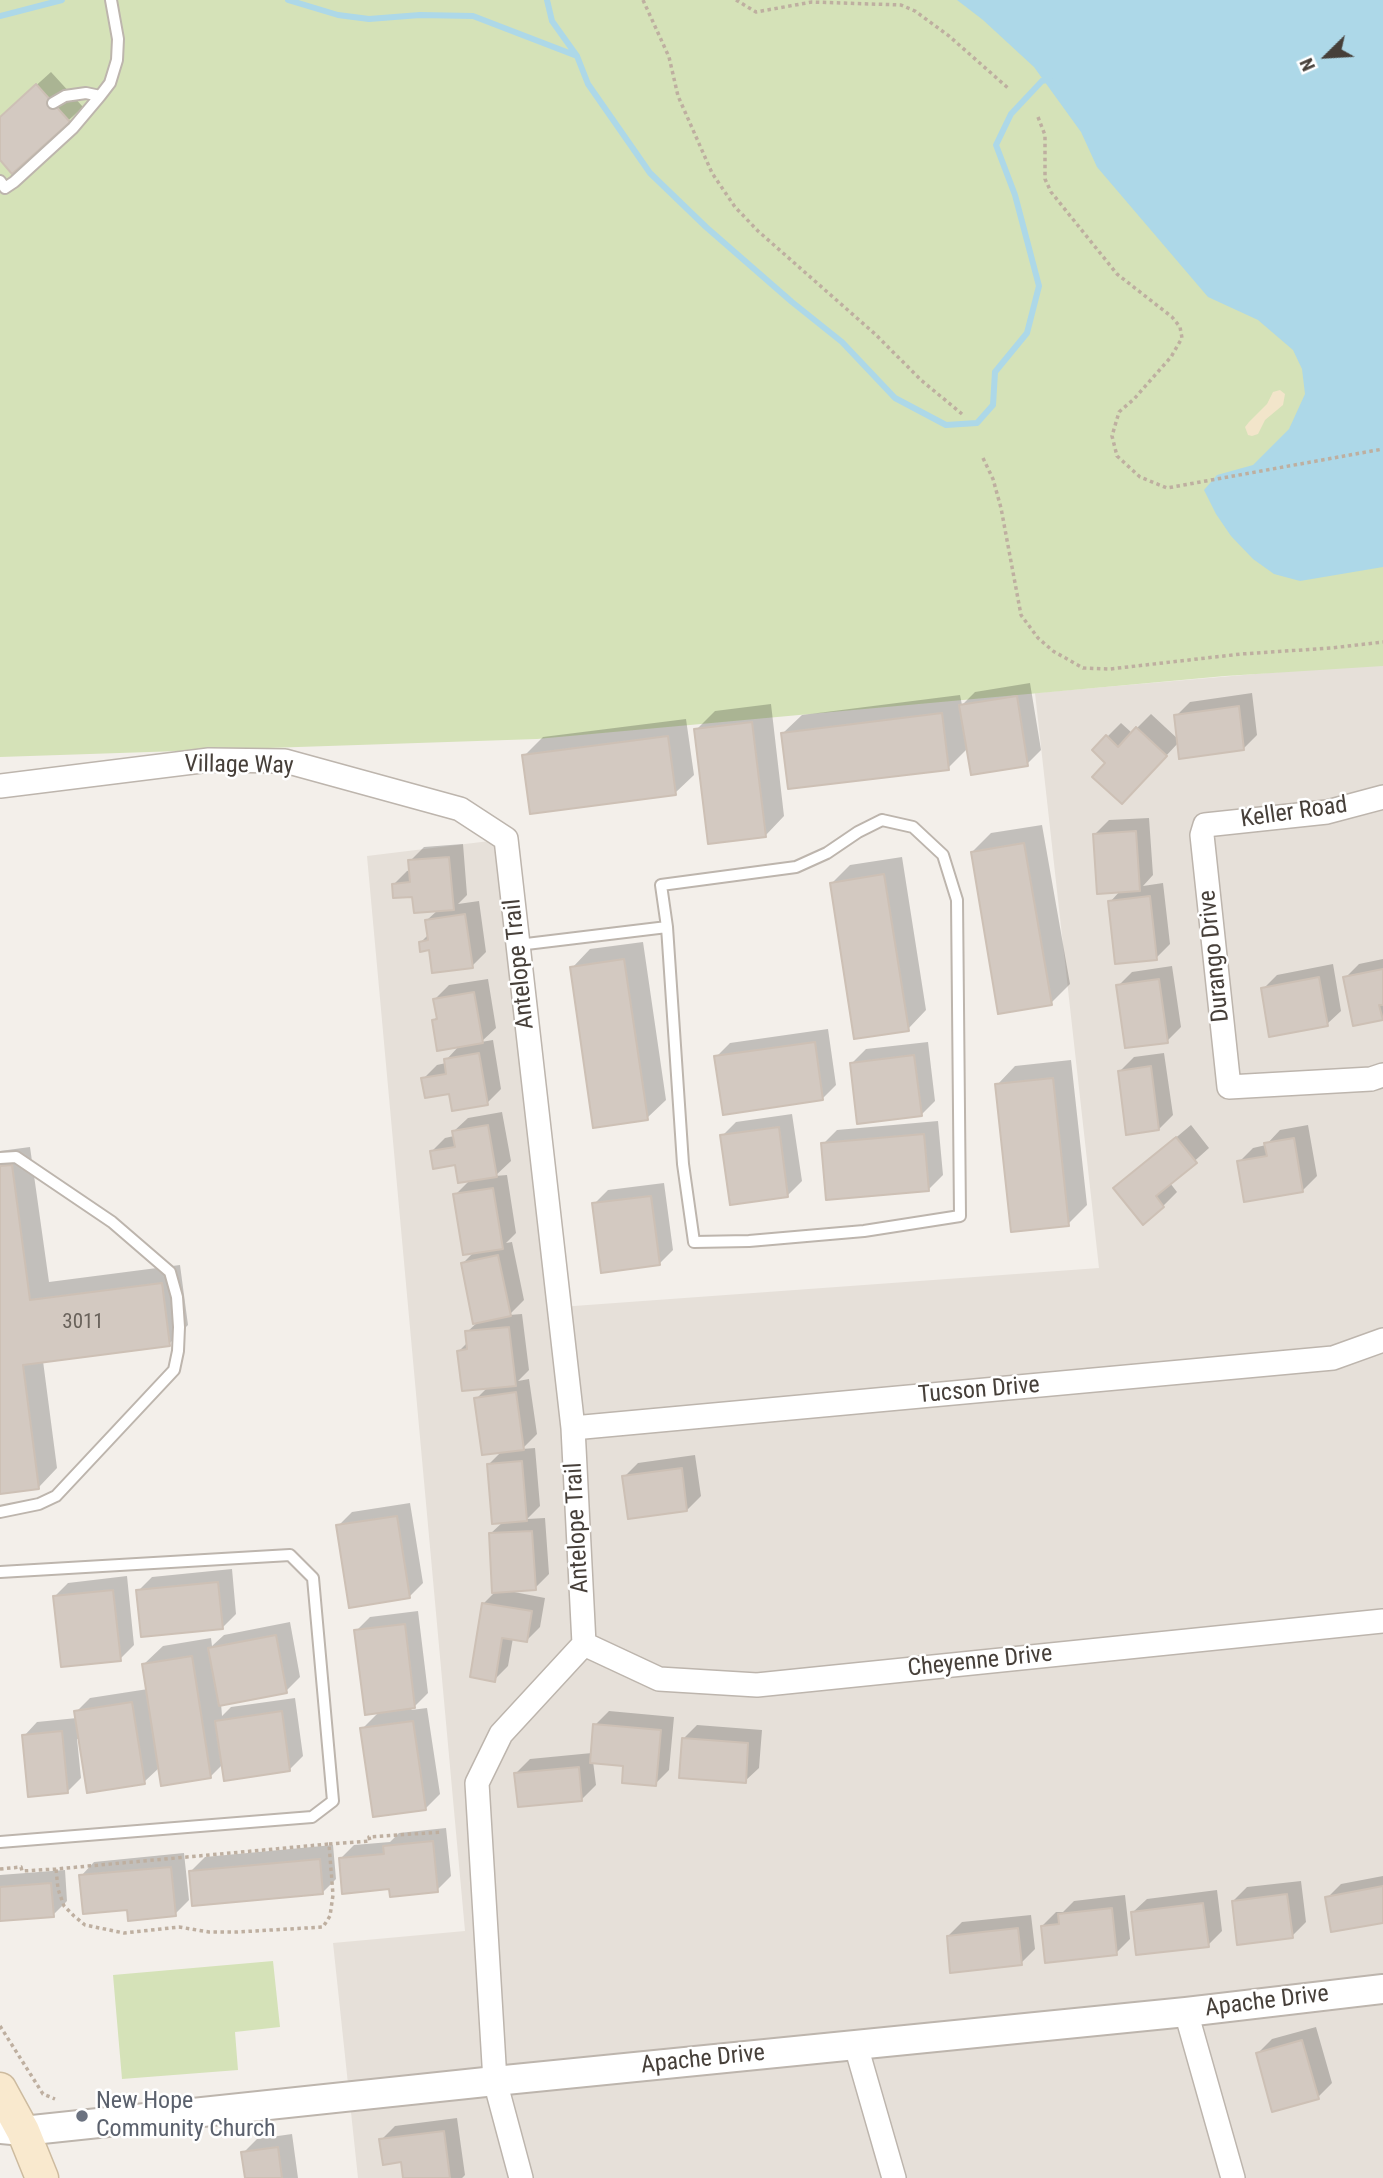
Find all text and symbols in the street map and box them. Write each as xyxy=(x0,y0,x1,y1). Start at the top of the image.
north arrow xyxy=(1292,21,1362,91)
text: N xyxy=(1294,55,1320,75)
street label: Village Way xyxy=(184,751,294,781)
street label: Keller Road xyxy=(1239,791,1349,835)
street label: Durango Drive xyxy=(1194,889,1236,1023)
street label: Antelope Trail xyxy=(499,897,541,1031)
house number: 3011 xyxy=(62,1310,104,1336)
street label: Tucson Drive xyxy=(917,1371,1041,1411)
street label: Antelope Trail xyxy=(560,1462,596,1594)
street label: Cheyenne Drive xyxy=(906,1640,1054,1684)
street label: Apache Drive xyxy=(1203,1980,1331,2024)
street label: Apache Drive xyxy=(640,2039,766,2081)
place label: New Hope Community Church xyxy=(96,2088,276,2144)
marker: New Hope Community Church xyxy=(74,2108,90,2124)

